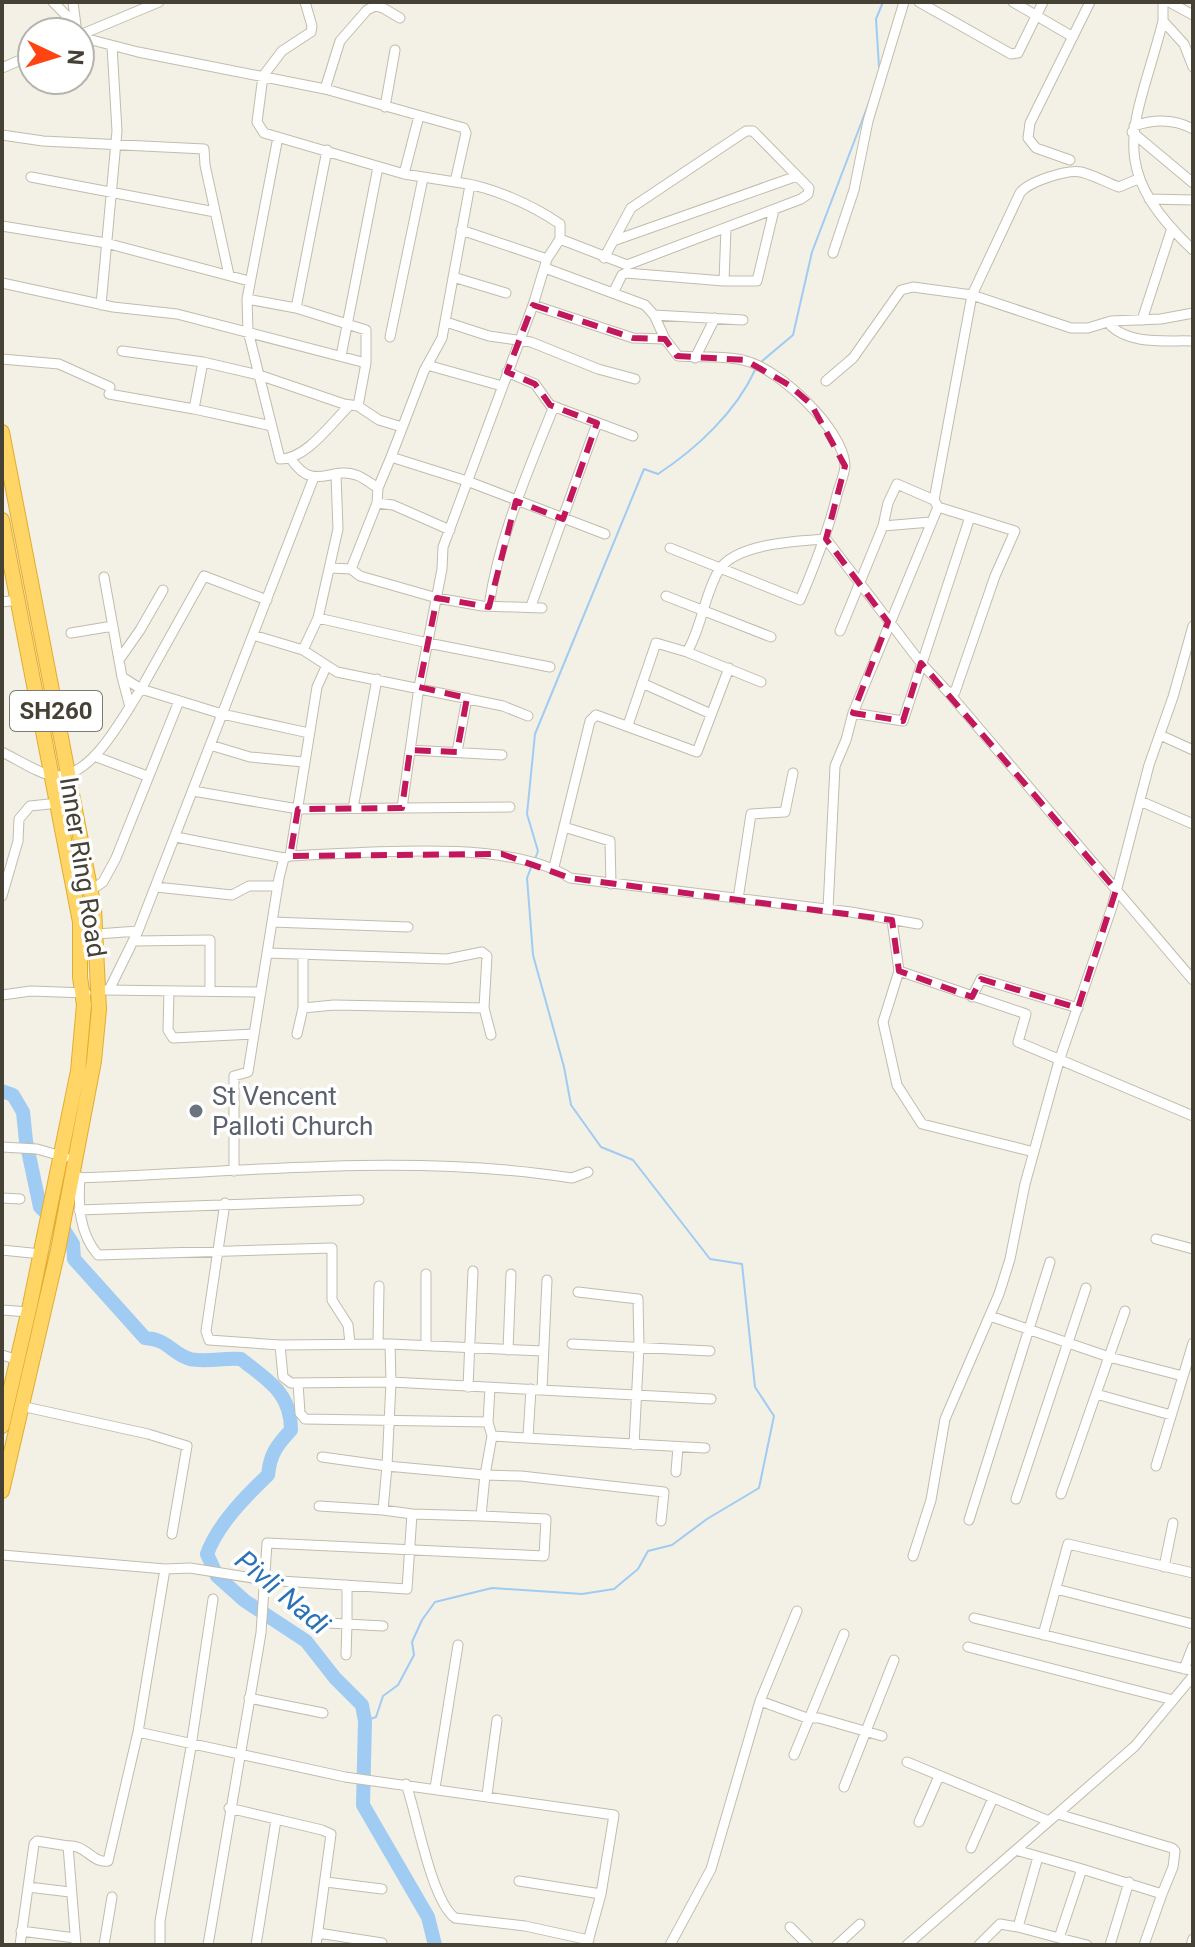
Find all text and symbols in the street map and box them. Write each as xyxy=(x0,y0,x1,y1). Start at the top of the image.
north arrow xyxy=(16,16,96,96)
text: N xyxy=(62,49,88,66)
road number: SH260 xyxy=(10,691,102,731)
street label: Inner Ring Road xyxy=(54,775,112,959)
place label: St Vencent Palloti Church xyxy=(212,1081,373,1141)
marker: St Vencent Palloti Church xyxy=(187,1102,205,1120)
water label: Pivli Nadi xyxy=(229,1543,337,1642)

